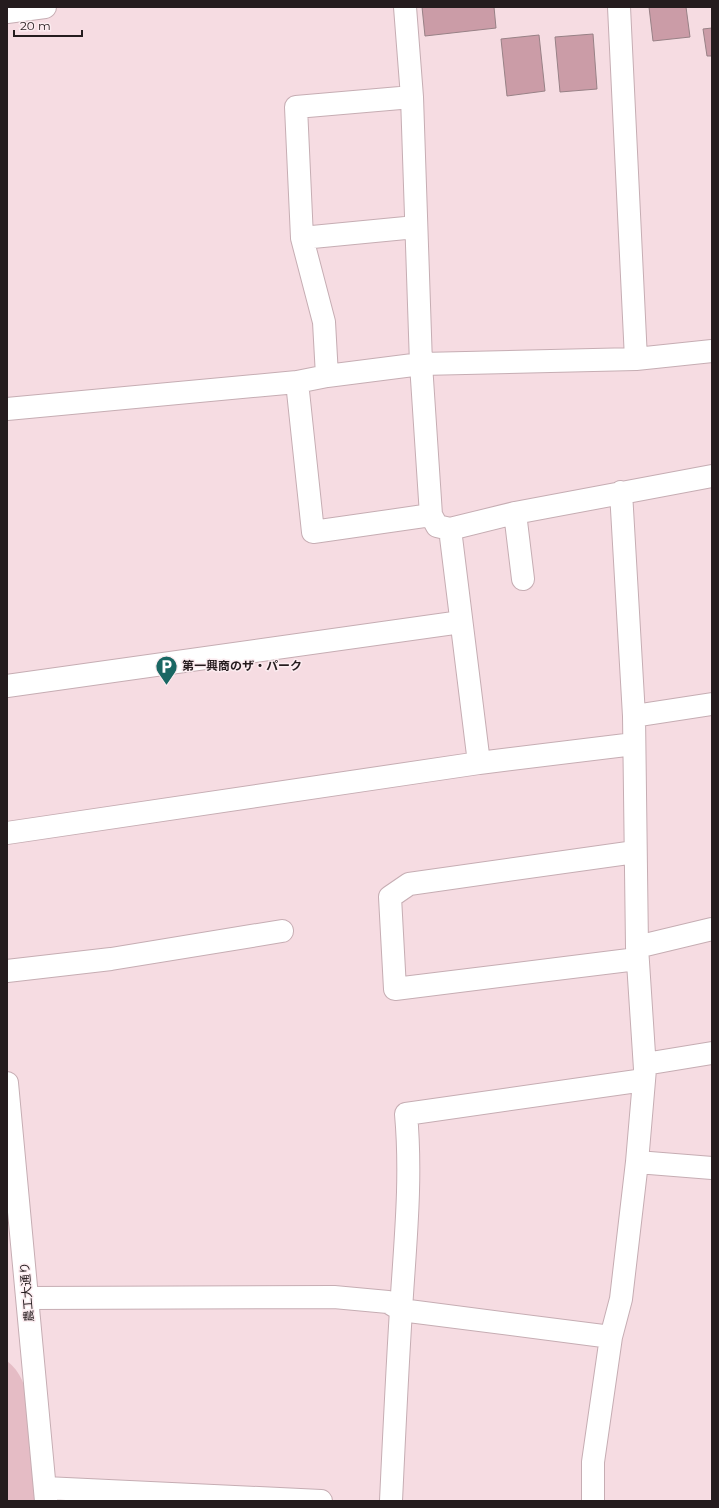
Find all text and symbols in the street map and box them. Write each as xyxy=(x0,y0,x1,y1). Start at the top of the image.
scale bar xyxy=(14,12,82,38)
text: 20 m xyxy=(20,18,51,33)
parking icon: 第一興商のザ・パーク xyxy=(153,653,179,686)
place label: 第一興商のザ・パーク xyxy=(182,658,302,673)
street label: 農工大通り xyxy=(16,1261,37,1323)

